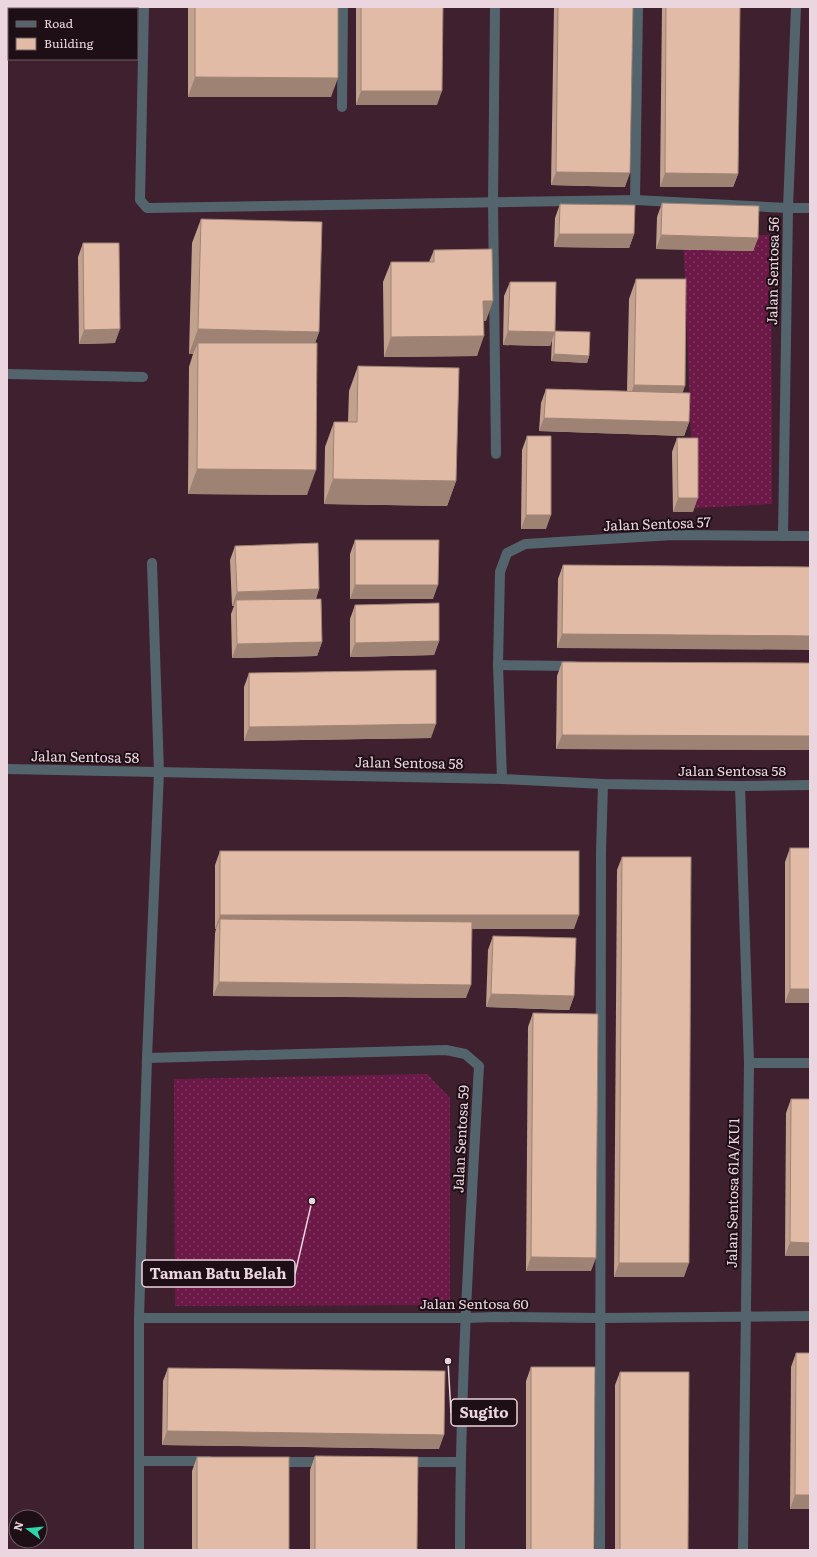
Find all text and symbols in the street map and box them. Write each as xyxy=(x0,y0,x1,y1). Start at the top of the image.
legend xyxy=(8,8,138,60)
text: Road xyxy=(44,14,74,32)
text: Building xyxy=(44,34,94,52)
street label: Jalan Sentosa 56 xyxy=(761,216,783,325)
street label: Jalan Sentosa 57 xyxy=(603,511,711,535)
street label: Jalan Sentosa 58 xyxy=(31,745,140,767)
street label: Jalan Sentosa 58 xyxy=(355,751,464,773)
street label: Jalan Sentosa 58 xyxy=(678,760,786,780)
street label: Jalan Sentosa 59 xyxy=(447,1085,473,1193)
street label: Jalan Sentosa 61A/KU1 xyxy=(721,1117,743,1268)
callout: Taman Batu Belah xyxy=(142,1260,295,1287)
text: Taman Batu Belah xyxy=(149,1261,287,1284)
street label: Jalan Sentosa 60 xyxy=(419,1293,529,1313)
callout: Sugito xyxy=(451,1399,517,1426)
text: Sugito xyxy=(459,1400,509,1423)
north arrow xyxy=(8,1509,48,1549)
text: N xyxy=(8,1519,26,1533)

